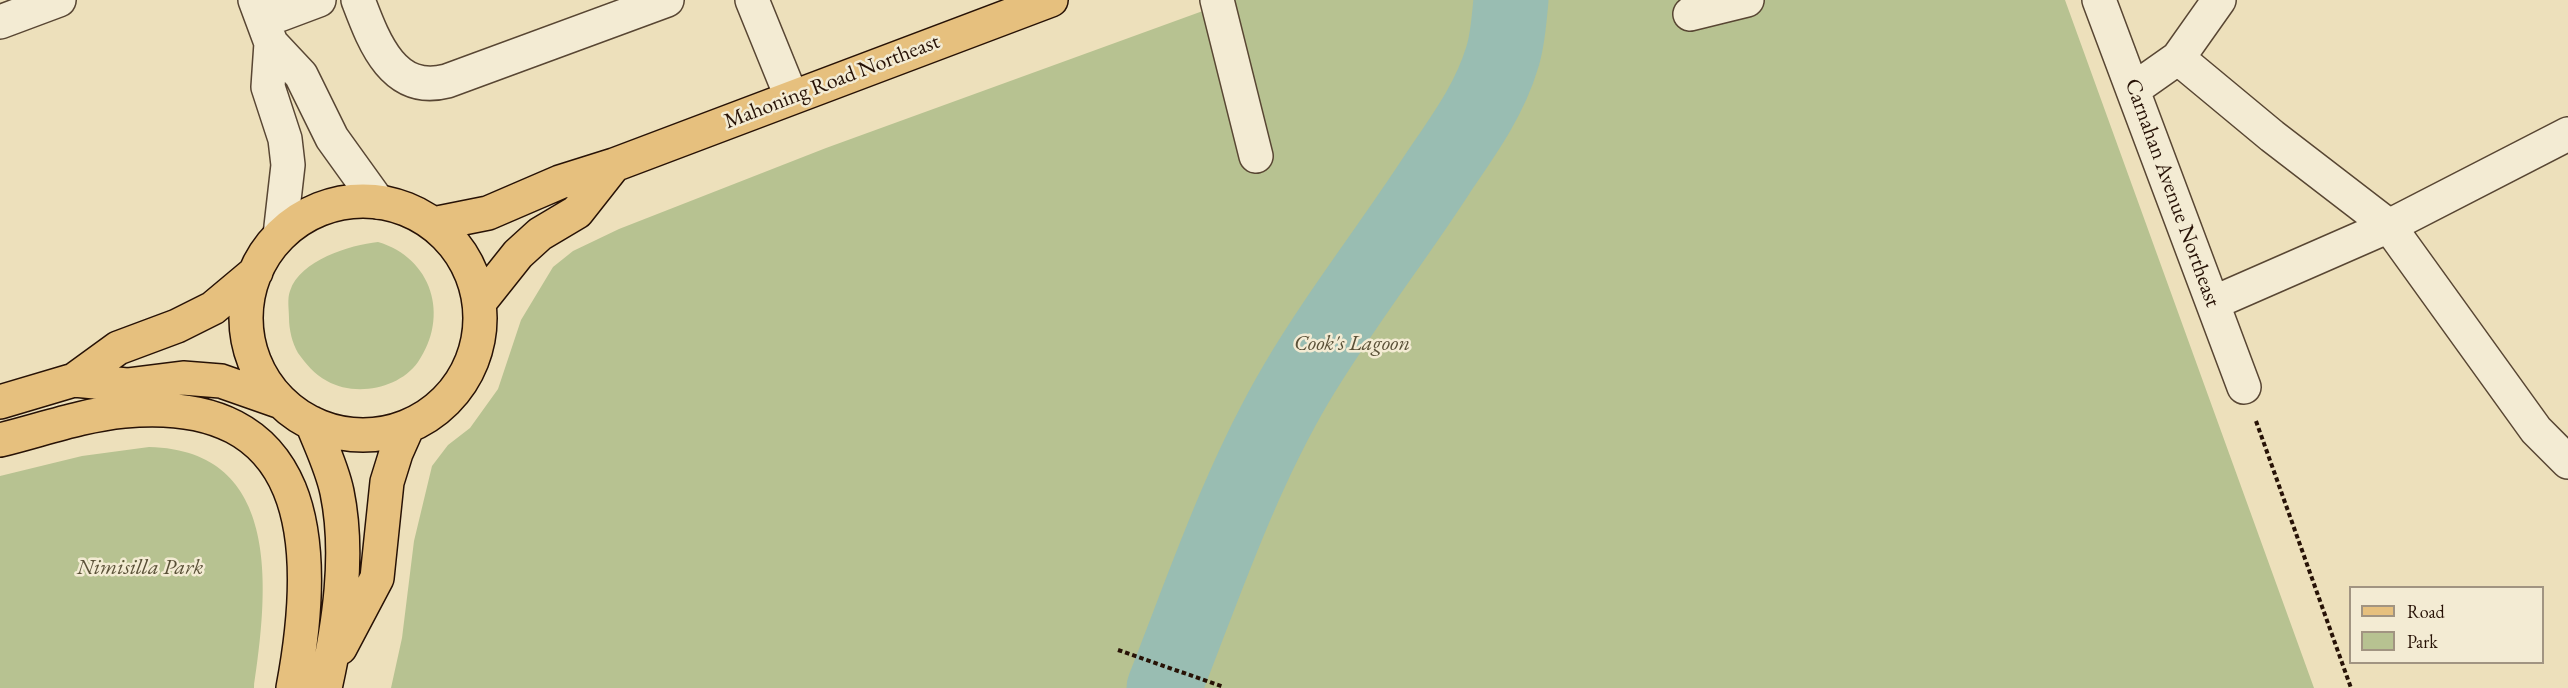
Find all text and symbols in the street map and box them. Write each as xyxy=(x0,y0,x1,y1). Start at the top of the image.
street label: Mahoning Road Northeast xyxy=(721,29,943,135)
street label: Carnahan Avenue Northeast xyxy=(2118,75,2226,311)
park label: Cook's Lagoon xyxy=(1294,331,1410,357)
park label: Nimisilla Park xyxy=(77,555,203,581)
legend xyxy=(2349,586,2544,664)
text: Road xyxy=(2407,600,2445,623)
text: Park xyxy=(2407,630,2438,653)

